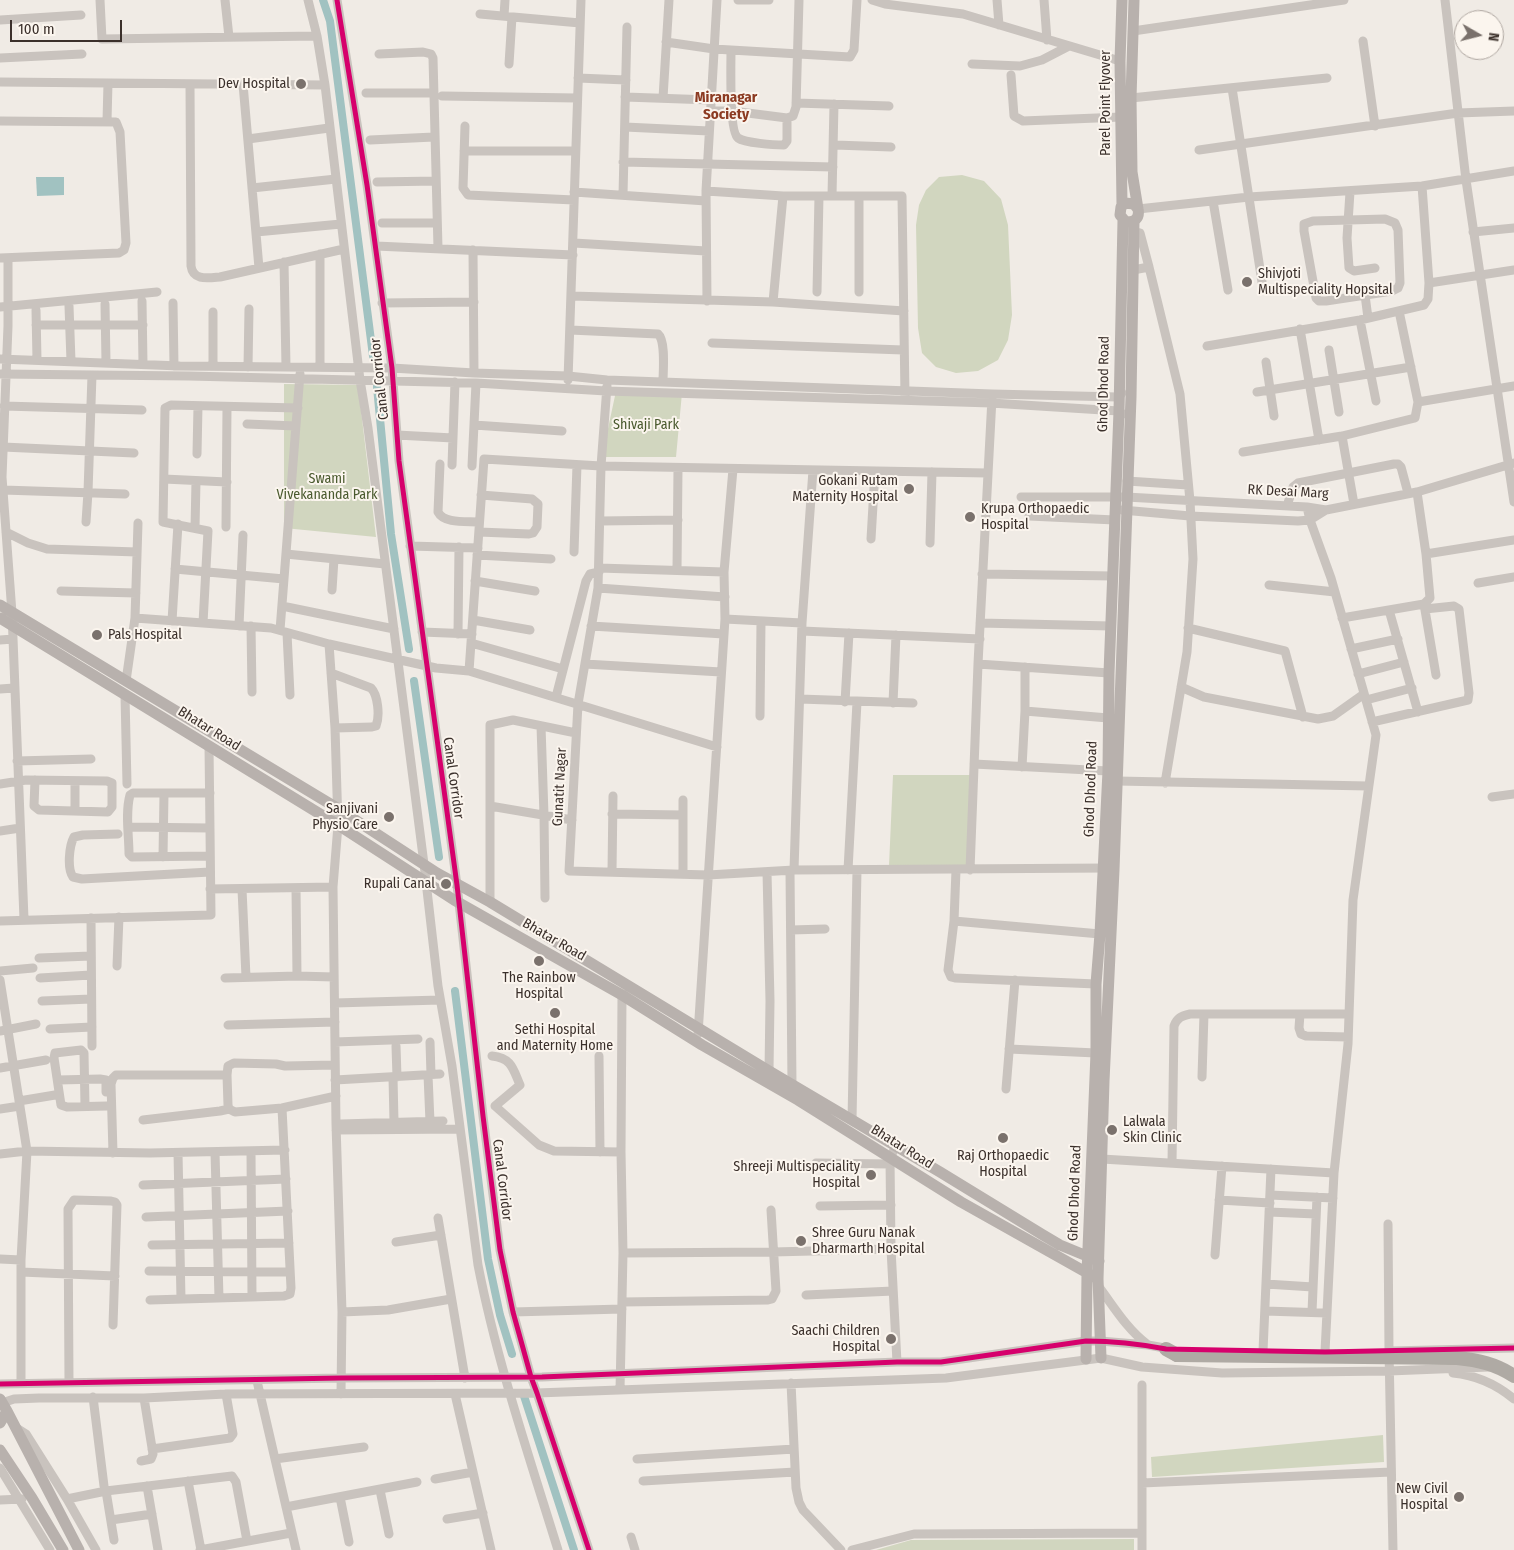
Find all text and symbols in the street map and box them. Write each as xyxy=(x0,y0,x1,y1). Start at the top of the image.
scale bar xyxy=(12,10,125,42)
north arrow xyxy=(1454,10,1504,60)
text: 100 m xyxy=(18,20,55,38)
text: N xyxy=(1484,32,1502,42)
street label: Parel Point Flyover xyxy=(1098,50,1114,156)
place label: Dev Hospital xyxy=(218,76,290,92)
marker: Dev Hospital xyxy=(294,77,308,91)
district label: Miranagar Society xyxy=(695,89,757,124)
place label: Shivjoti Multispeciality Hopsital xyxy=(1258,266,1393,298)
marker: Shivjoti Multispeciality Hopsital xyxy=(1240,275,1254,289)
street label: Ghod Dhod Road xyxy=(1095,336,1113,432)
street label: Canal Corridor xyxy=(367,337,393,421)
park label: Shivaji Park xyxy=(613,417,679,433)
park label: Swami Vivekananda Park xyxy=(276,471,378,504)
place label: Gokani Rutam Maternity Hospital xyxy=(792,473,898,506)
street label: RK Desai Marg xyxy=(1247,481,1329,503)
marker: Gokani Rutam Maternity Hospital xyxy=(902,482,916,496)
place label: Krupa Orthopaedic Hospital xyxy=(981,501,1089,534)
marker: Krupa Orthopaedic Hospital xyxy=(963,510,977,524)
place label: Pals Hospital xyxy=(108,627,182,643)
marker: Pals Hospital xyxy=(90,628,104,642)
street label: Bhatar Road xyxy=(175,703,243,755)
street label: Canal Corridor xyxy=(439,736,467,820)
street label: Ghod Dhod Road xyxy=(1081,741,1101,837)
street label: Gunatit Nagar xyxy=(550,747,570,827)
place label: Sanjivani Physio Care xyxy=(312,801,378,834)
marker: Sanjivani Physio Care xyxy=(382,810,396,824)
place label: Rupali Canal xyxy=(364,876,435,892)
marker: Rupali Canal xyxy=(439,877,453,891)
street label: Bhatar Road xyxy=(519,915,589,965)
marker: The Rainbow Hospital xyxy=(532,954,546,968)
place label: The Rainbow Hospital xyxy=(502,970,576,1002)
marker: Sethi Hospital and Maternity Home xyxy=(548,1006,562,1020)
place label: Sethi Hospital and Maternity Home xyxy=(497,1022,613,1054)
place label: Lalwala Skin Clinic xyxy=(1123,1114,1182,1146)
street label: Bhatar Road xyxy=(868,1121,936,1173)
marker: Lalwala Skin Clinic xyxy=(1105,1123,1119,1137)
marker: Raj Orthopaedic Hospital xyxy=(996,1131,1010,1145)
street label: Canal Corridor xyxy=(489,1138,515,1222)
street label: Ghod Dhod Road xyxy=(1065,1145,1085,1241)
place label: Raj Orthopaedic Hospital xyxy=(957,1148,1049,1180)
place label: Shreeji Multispeciality Hospital xyxy=(733,1159,860,1192)
marker: Shreeji Multispeciality Hospital xyxy=(864,1168,878,1182)
place label: Shree Guru Nanak Dharmarth Hospital xyxy=(812,1225,925,1258)
marker: Shree Guru Nanak Dharmarth Hospital xyxy=(794,1234,808,1248)
place label: Saachi Children Hospital xyxy=(791,1323,880,1355)
marker: Saachi Children Hospital xyxy=(884,1332,898,1346)
place label: New Civil Hospital xyxy=(1396,1481,1448,1514)
marker: New Civil Hospital xyxy=(1452,1490,1466,1504)

